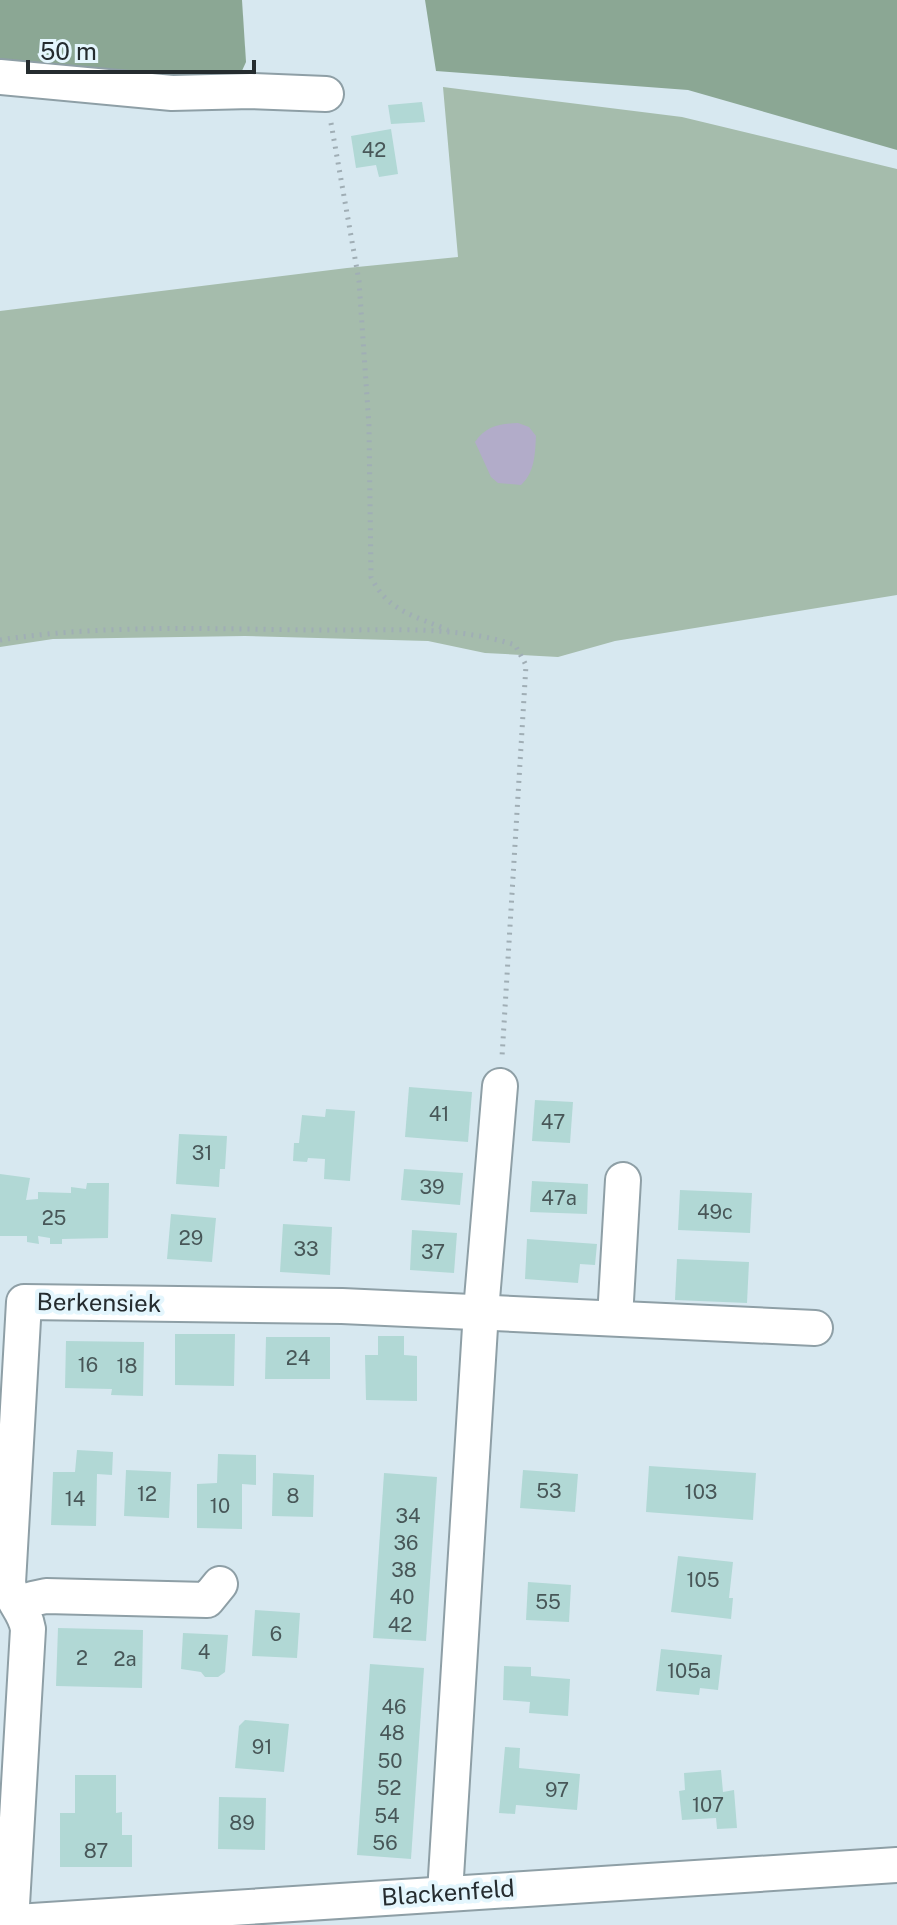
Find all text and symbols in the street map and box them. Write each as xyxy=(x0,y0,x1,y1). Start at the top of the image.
scale bar xyxy=(28,24,254,74)
text: 50 m xyxy=(40,37,97,65)
house number: 42 xyxy=(362,138,386,162)
house number: 41 xyxy=(429,1102,449,1126)
house number: 47 xyxy=(541,1110,565,1134)
house number: 31 xyxy=(192,1141,212,1165)
house number: 39 xyxy=(420,1175,444,1199)
house number: 47a xyxy=(541,1186,577,1210)
house number: 49c xyxy=(697,1200,733,1224)
house number: 25 xyxy=(42,1206,66,1230)
house number: 29 xyxy=(179,1226,203,1250)
house number: 33 xyxy=(293,1237,319,1261)
house number: 37 xyxy=(421,1240,445,1264)
street label: Berkensiek xyxy=(37,1287,162,1317)
house number: 24 xyxy=(286,1346,310,1370)
house number: 16 xyxy=(78,1353,98,1377)
house number: 18 xyxy=(116,1354,138,1378)
house number: 53 xyxy=(536,1479,562,1503)
house number: 103 xyxy=(685,1480,717,1504)
house number: 12 xyxy=(137,1482,157,1506)
house number: 8 xyxy=(287,1484,299,1508)
house number: 14 xyxy=(65,1487,85,1511)
house number: 10 xyxy=(210,1494,230,1518)
house number: 34 xyxy=(395,1504,421,1528)
house number: 36 xyxy=(394,1531,418,1555)
house number: 38 xyxy=(391,1558,417,1582)
house number: 105 xyxy=(686,1568,720,1592)
house number: 40 xyxy=(390,1585,414,1609)
house number: 55 xyxy=(535,1590,561,1614)
house number: 42 xyxy=(388,1613,412,1637)
house number: 6 xyxy=(270,1622,282,1646)
house number: 4 xyxy=(198,1640,210,1664)
house number: 2 xyxy=(76,1646,88,1670)
house number: 2a xyxy=(114,1647,136,1671)
house number: 105a xyxy=(667,1659,711,1683)
house number: 46 xyxy=(381,1695,407,1719)
house number: 48 xyxy=(379,1721,405,1745)
house number: 91 xyxy=(252,1735,272,1759)
house number: 50 xyxy=(377,1749,403,1773)
house number: 52 xyxy=(377,1776,401,1800)
house number: 97 xyxy=(545,1778,569,1802)
house number: 107 xyxy=(692,1793,724,1817)
house number: 54 xyxy=(374,1804,400,1828)
house number: 89 xyxy=(229,1811,255,1835)
house number: 56 xyxy=(372,1831,398,1855)
house number: 87 xyxy=(84,1839,108,1863)
street label: Blackenfeld xyxy=(380,1873,515,1911)

